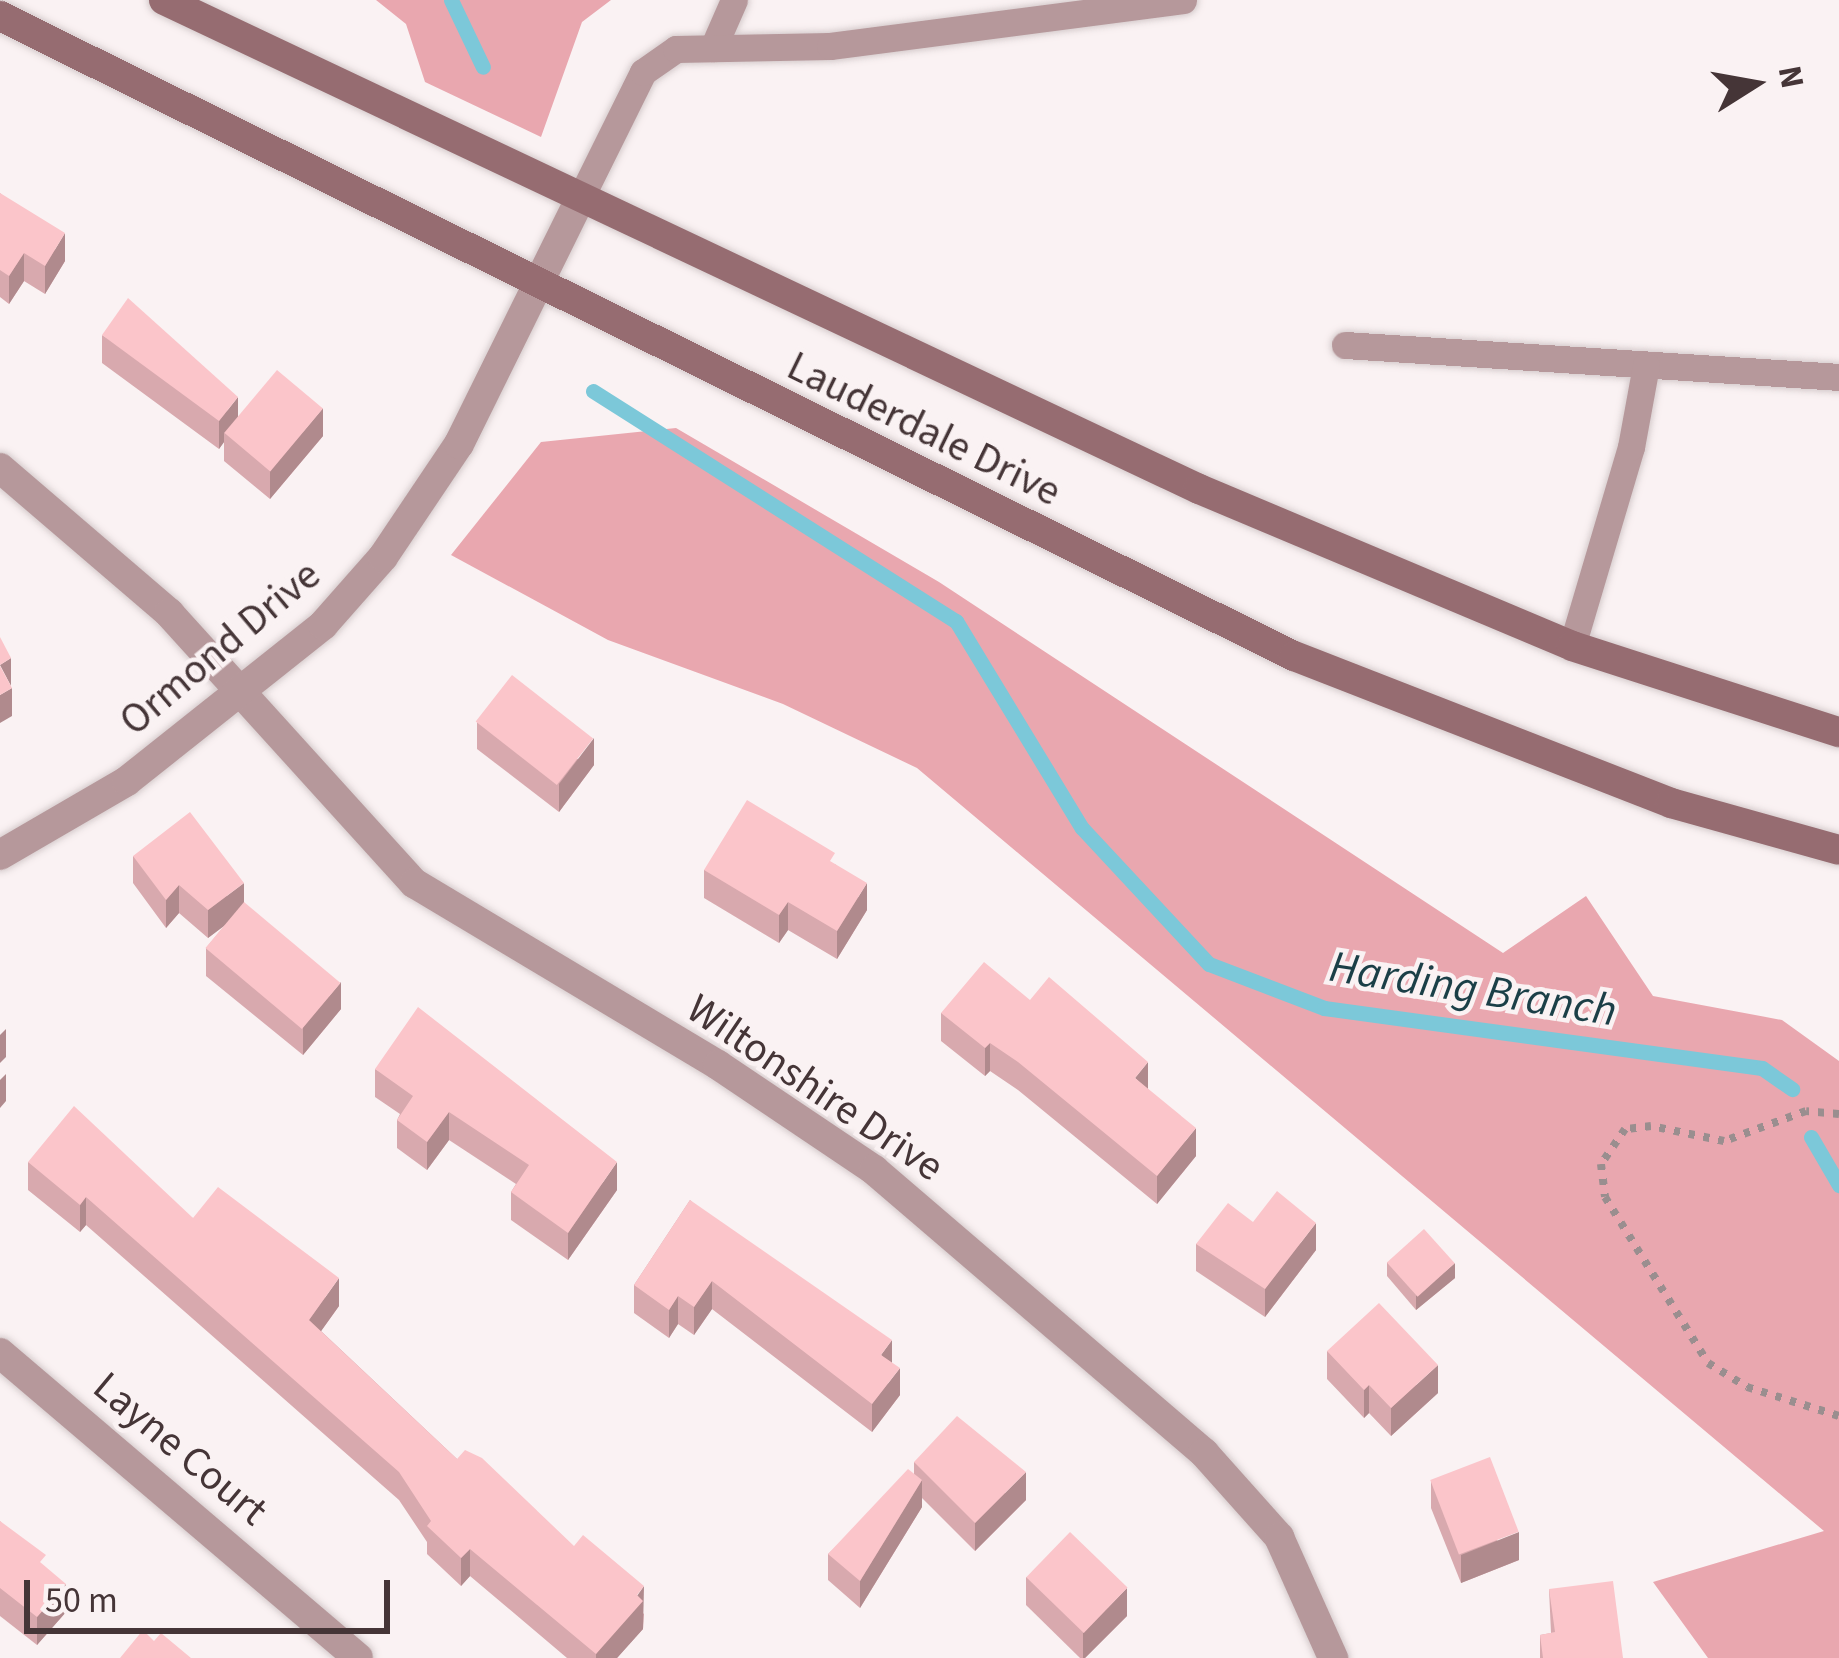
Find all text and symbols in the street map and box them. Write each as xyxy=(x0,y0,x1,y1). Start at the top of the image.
north arrow xyxy=(1695,24,1815,144)
text: N xyxy=(1766,62,1816,92)
street label: Lauderdale Drive xyxy=(779,341,1069,517)
street label: Ormond Drive xyxy=(110,550,330,746)
water label: Harding Branch xyxy=(1326,941,1620,1039)
street label: Wiltonshire Drive xyxy=(677,984,953,1192)
street label: Layne Court xyxy=(83,1362,277,1536)
scale bar xyxy=(30,1556,396,1630)
text: 50 m xyxy=(45,1575,118,1626)

